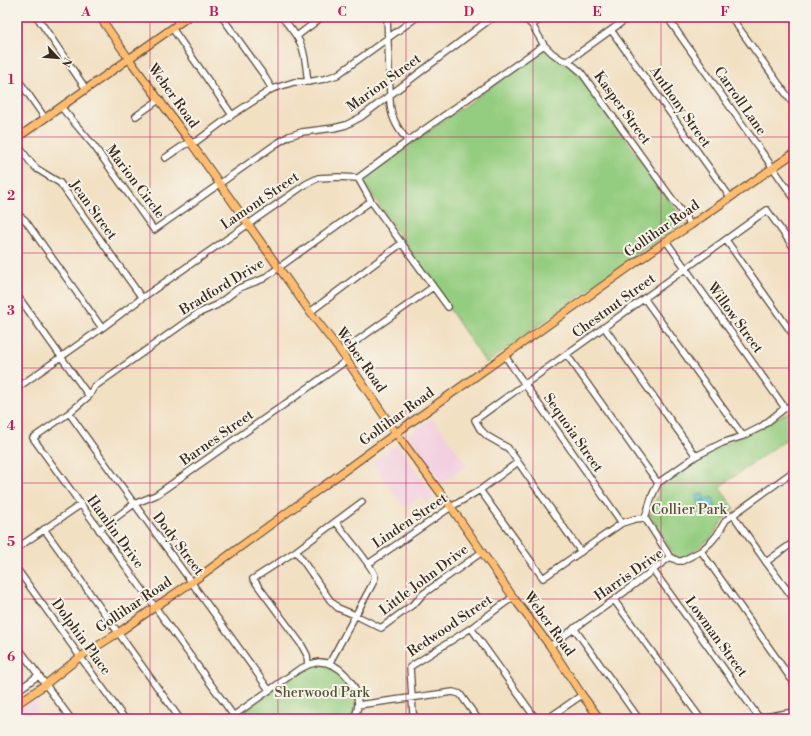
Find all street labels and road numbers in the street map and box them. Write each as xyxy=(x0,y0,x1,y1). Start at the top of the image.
street label: Marion Street xyxy=(343,50,425,116)
street label: Weber Road xyxy=(143,59,202,132)
street label: Anthony Street xyxy=(645,62,715,151)
street label: Carroll Lane xyxy=(710,63,770,139)
street label: Kasper Street xyxy=(589,68,655,148)
street label: Marion Circle xyxy=(101,142,169,222)
street label: Lamont Street xyxy=(217,168,303,234)
street label: Jean Street xyxy=(65,176,121,243)
street label: Gollihar Road xyxy=(621,196,703,262)
street label: Bradford Drive xyxy=(175,255,268,320)
street label: Chestnut Street xyxy=(569,270,659,342)
street label: Willow Street xyxy=(703,278,767,357)
street label: Weber Road xyxy=(331,323,390,396)
street label: Gollihar Road xyxy=(356,384,438,450)
street label: Sequoia Street xyxy=(539,390,607,476)
street label: Barnes Street xyxy=(176,406,257,471)
street label: Linden Street xyxy=(369,489,451,553)
street label: Hamlin Drive xyxy=(82,492,148,572)
street label: Dody Street xyxy=(148,509,208,579)
street label: Little John Drive xyxy=(376,541,472,619)
street label: Harris Drive xyxy=(591,545,667,605)
street label: Gollihar Road xyxy=(93,573,176,637)
street label: Weber Road xyxy=(519,587,578,660)
street label: Redwood Street xyxy=(404,591,496,661)
street label: Lowman Street xyxy=(681,593,751,681)
street label: Dolphin Place xyxy=(47,595,115,679)

